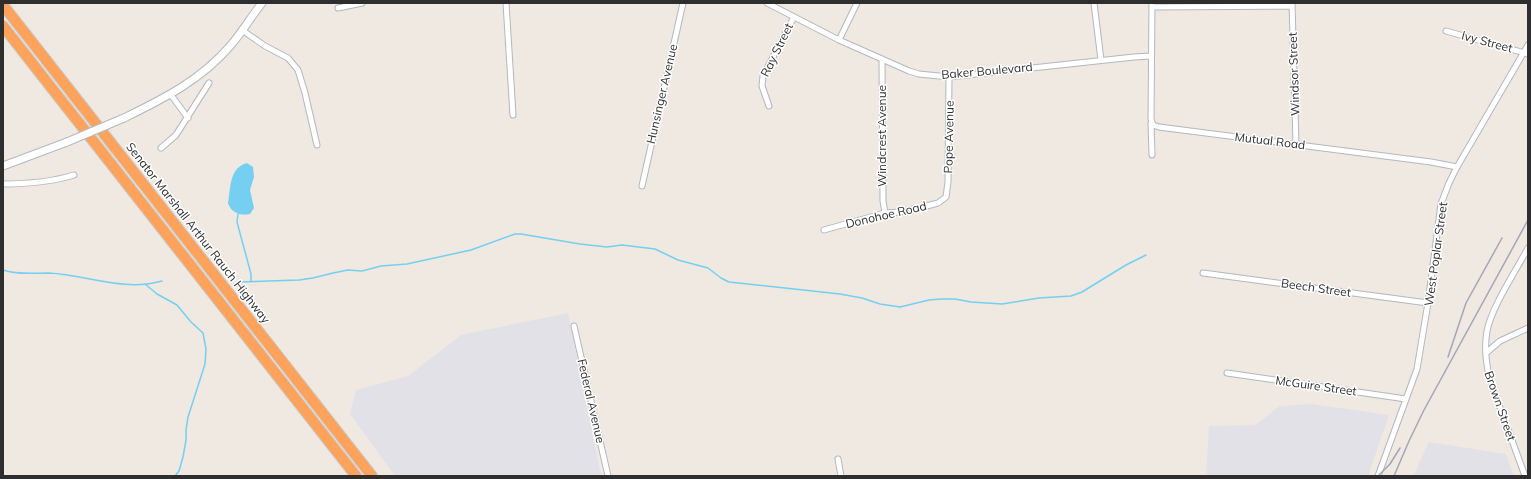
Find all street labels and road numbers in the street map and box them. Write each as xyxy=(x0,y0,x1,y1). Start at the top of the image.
street label: Ray Street xyxy=(757,20,796,79)
street label: Ivy Street xyxy=(1460,28,1514,56)
street label: Windsor Street xyxy=(1285,32,1302,116)
street label: Hunsinger Avenue xyxy=(643,42,680,145)
street label: Baker Boulevard xyxy=(941,59,1033,82)
street label: Windcrest Avenue xyxy=(874,85,889,187)
street label: Pope Avenue xyxy=(940,100,957,174)
street label: Mutual Road xyxy=(1234,129,1306,152)
street label: Senator Marshall Arthur Rauch Highway xyxy=(123,139,274,327)
street label: Donohoe Road xyxy=(844,198,928,231)
street label: West Poplar Street xyxy=(1421,201,1450,307)
street label: Beech Street xyxy=(1280,275,1352,300)
street label: Federal Avenue xyxy=(574,357,608,445)
street label: Brown Street xyxy=(1482,369,1519,443)
street label: McGuire Street xyxy=(1274,372,1358,399)

